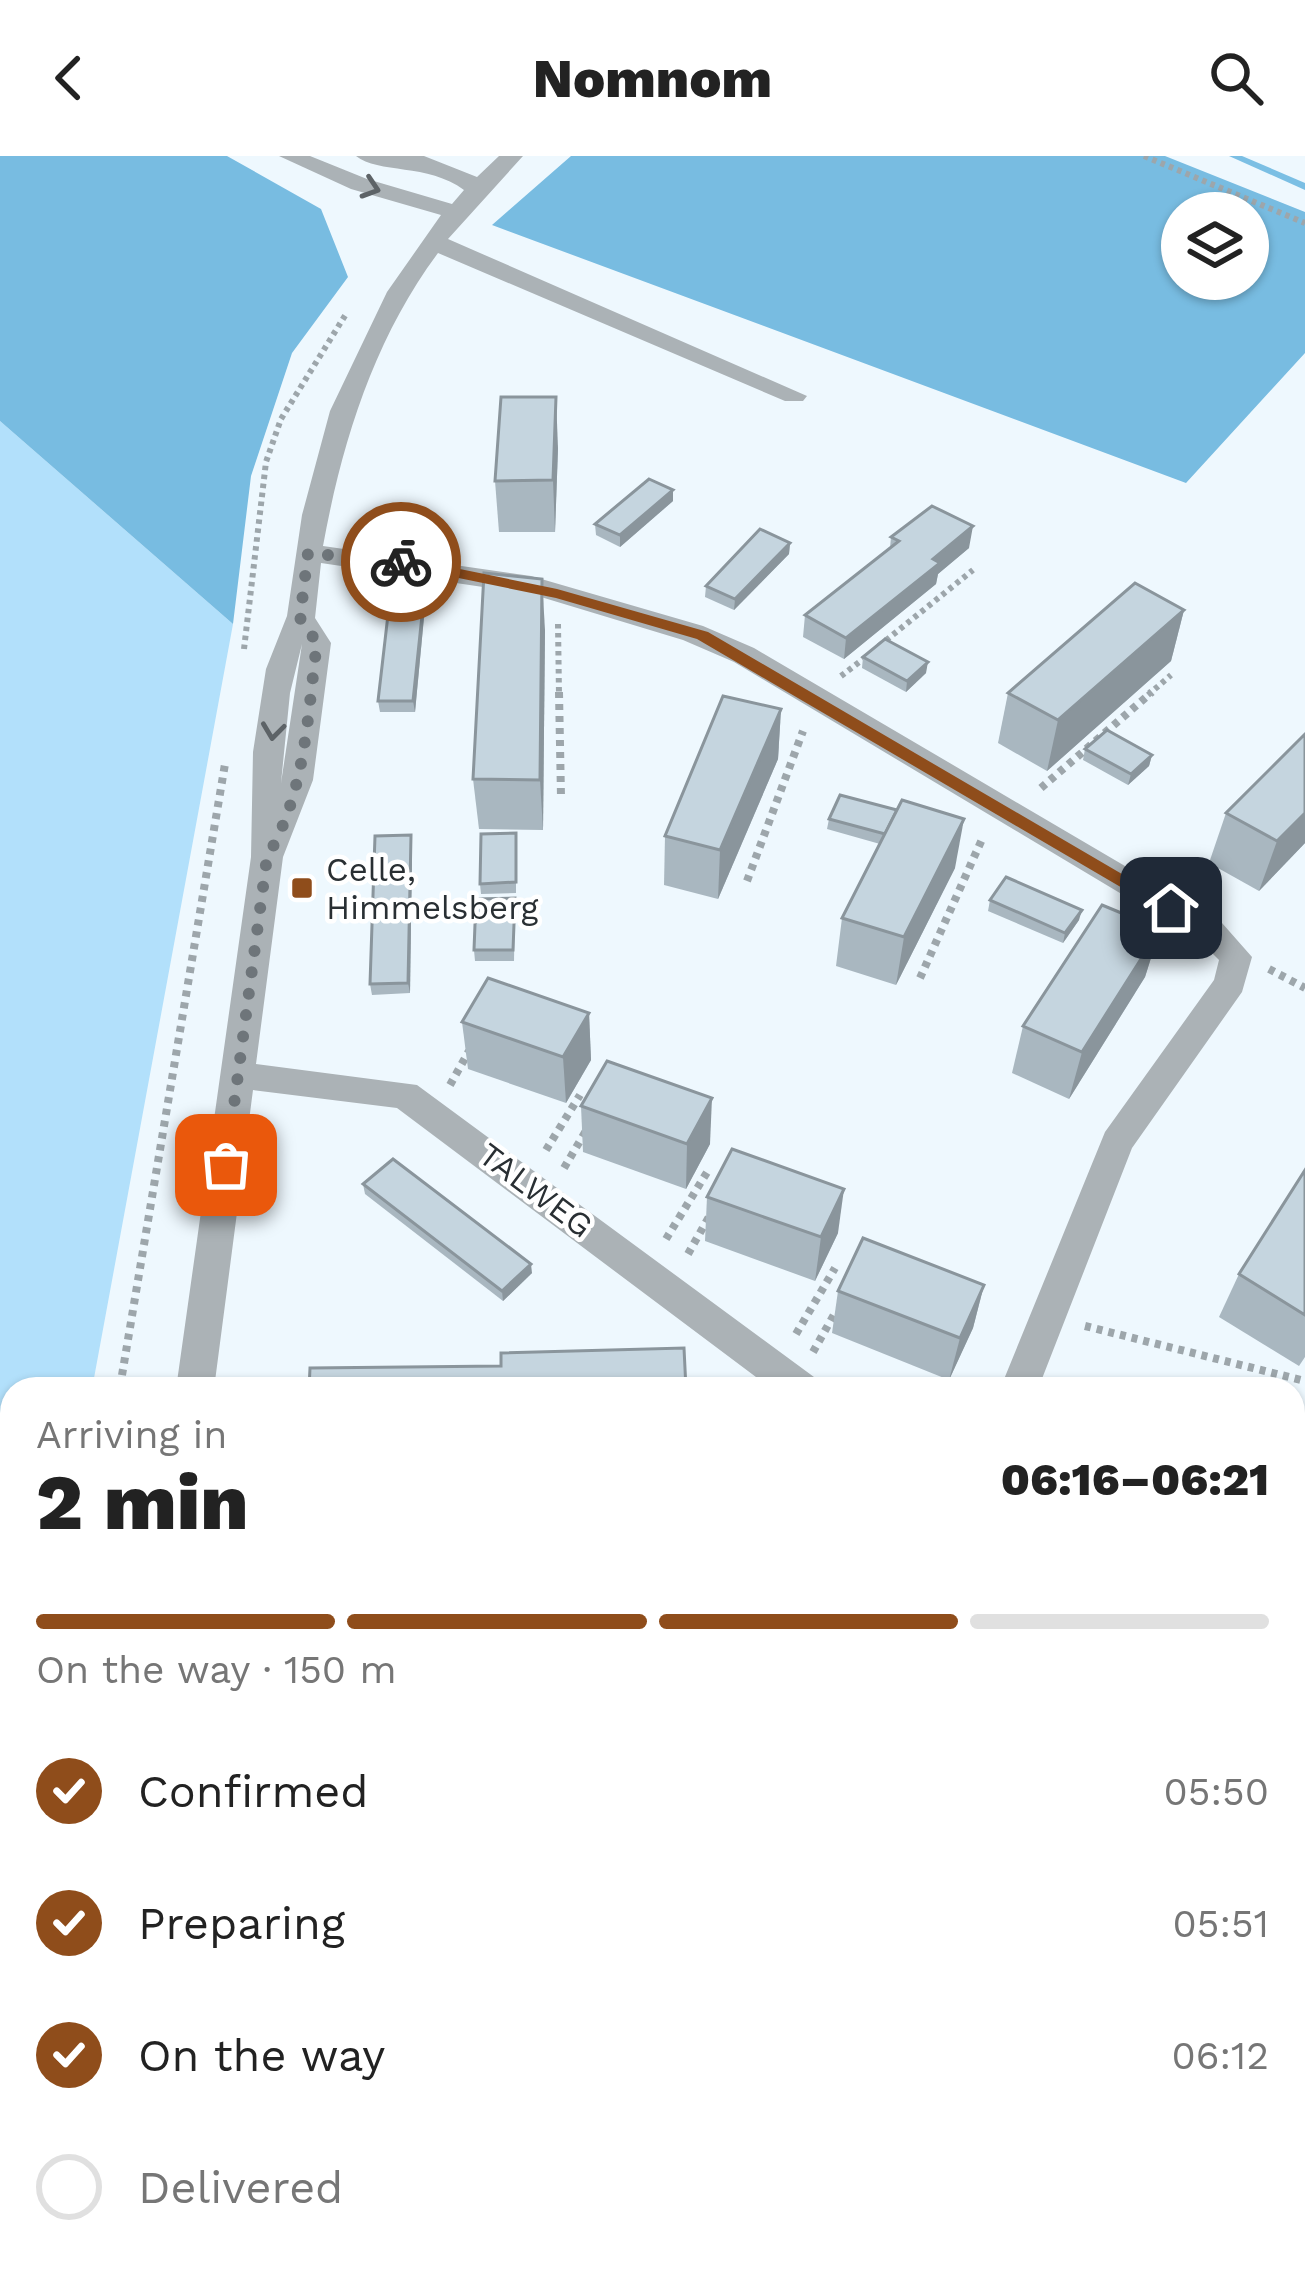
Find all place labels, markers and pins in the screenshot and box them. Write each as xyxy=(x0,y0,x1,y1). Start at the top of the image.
place label: Celle, Himmelsberg xyxy=(326,850,539,927)
pin xyxy=(1120,857,1222,959)
marker: Celle, Himmelsberg xyxy=(289,875,315,901)
pin xyxy=(175,1114,277,1216)

